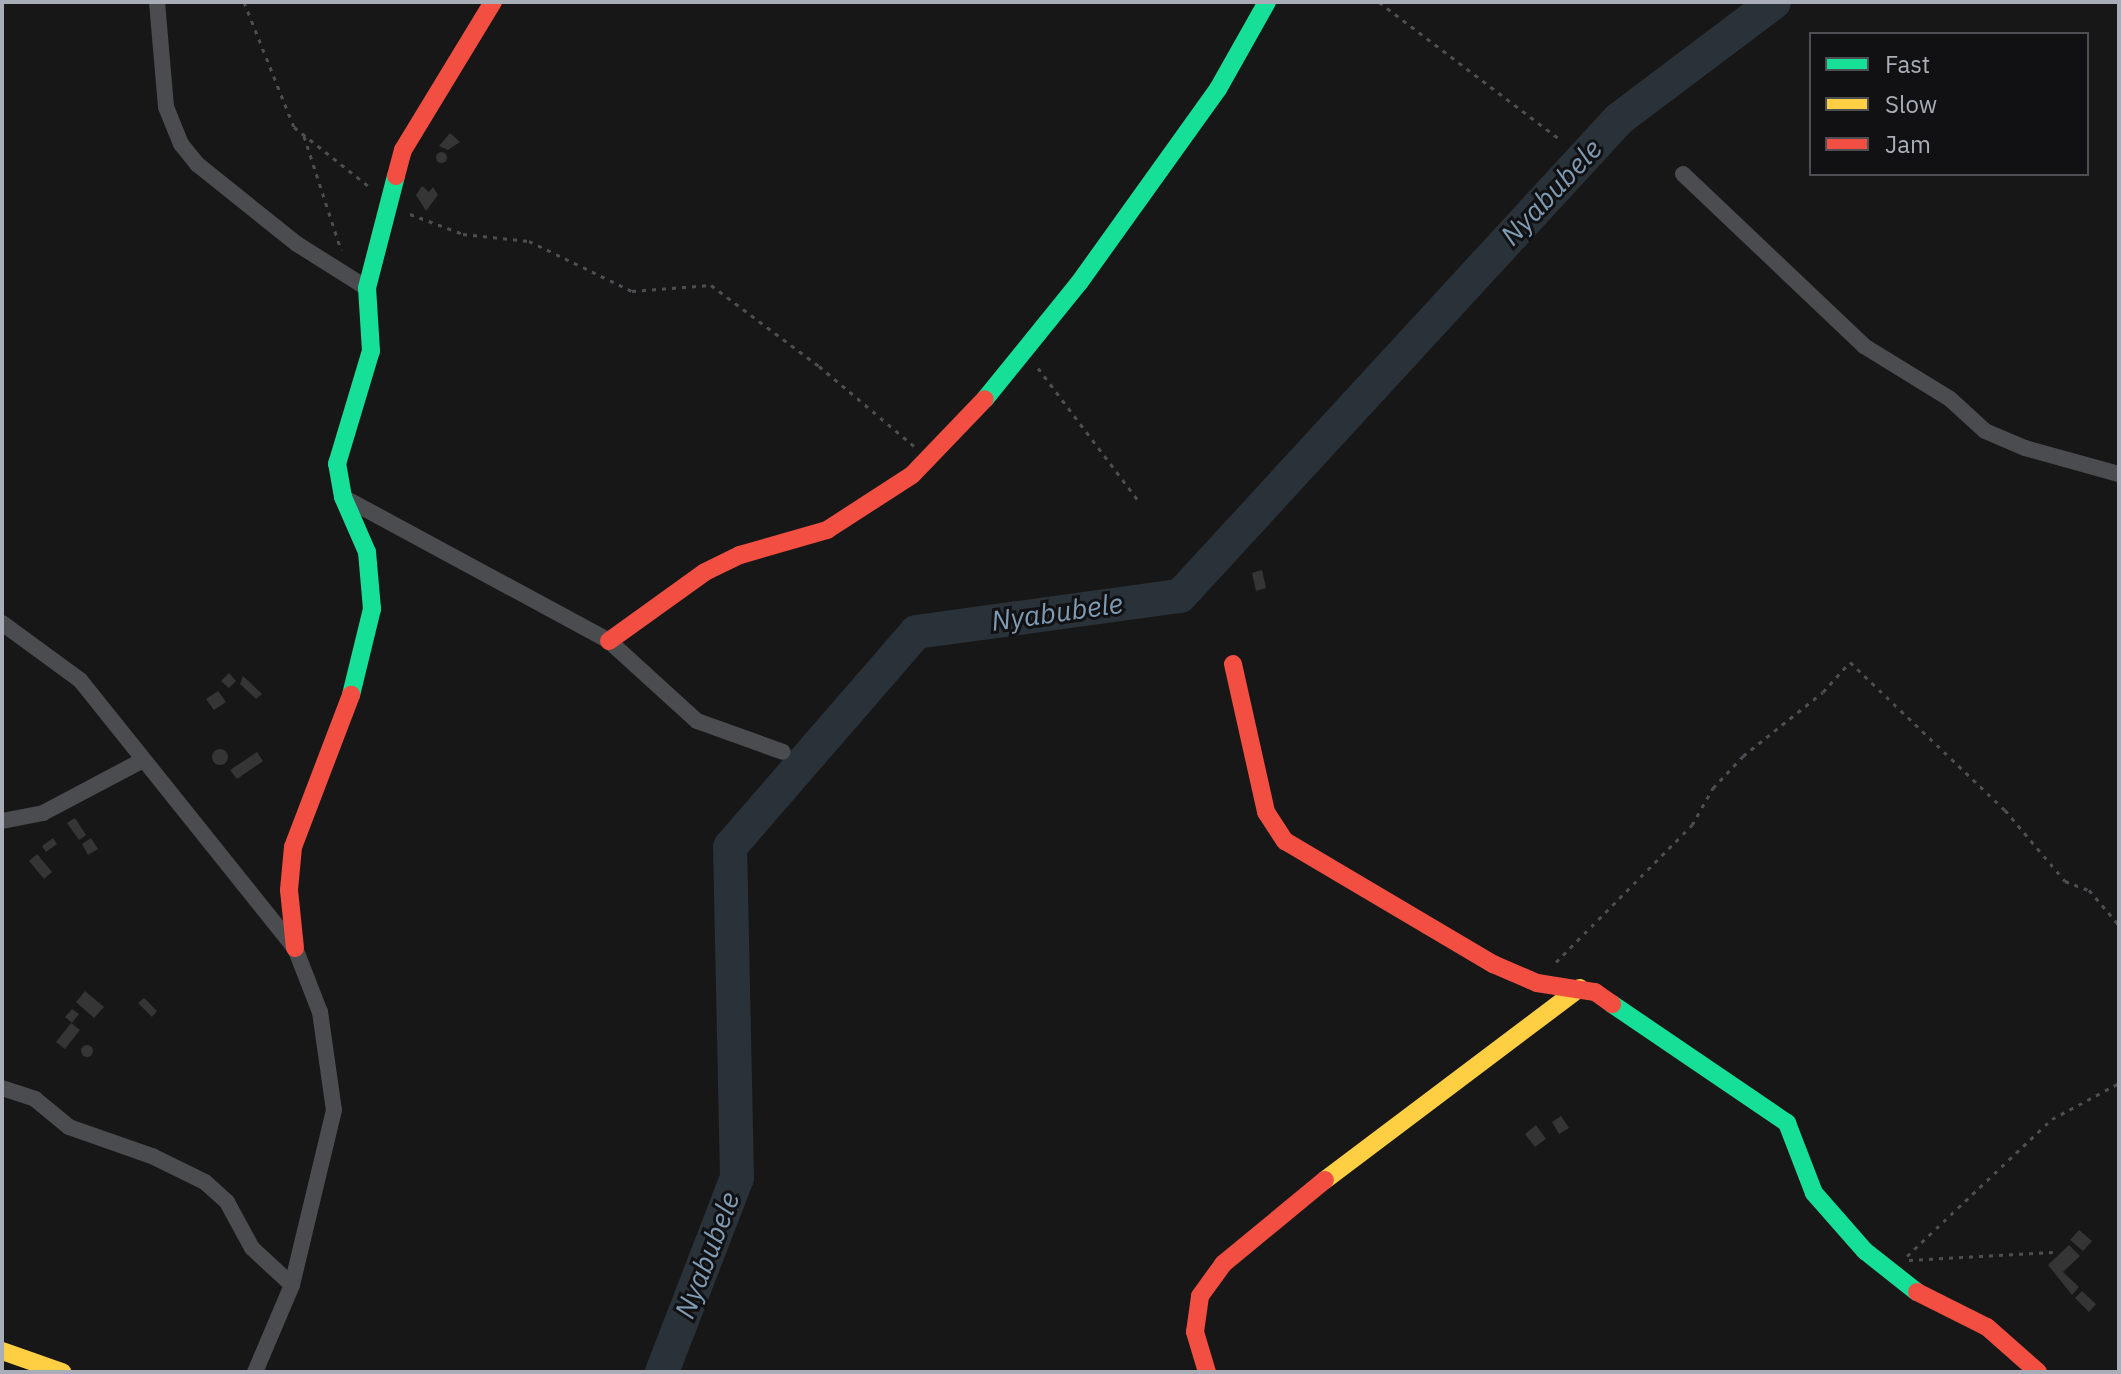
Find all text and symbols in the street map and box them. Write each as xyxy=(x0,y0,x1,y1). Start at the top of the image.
legend xyxy=(1809,32,2089,176)
text: Fast xyxy=(1885,48,1930,80)
text: Slow xyxy=(1885,88,1937,120)
text: Jam xyxy=(1885,128,1931,160)
water label: Nyabubele xyxy=(1494,132,1608,252)
water label: Nyabubele xyxy=(989,586,1125,638)
water label: Nyabubele xyxy=(668,1187,746,1323)

